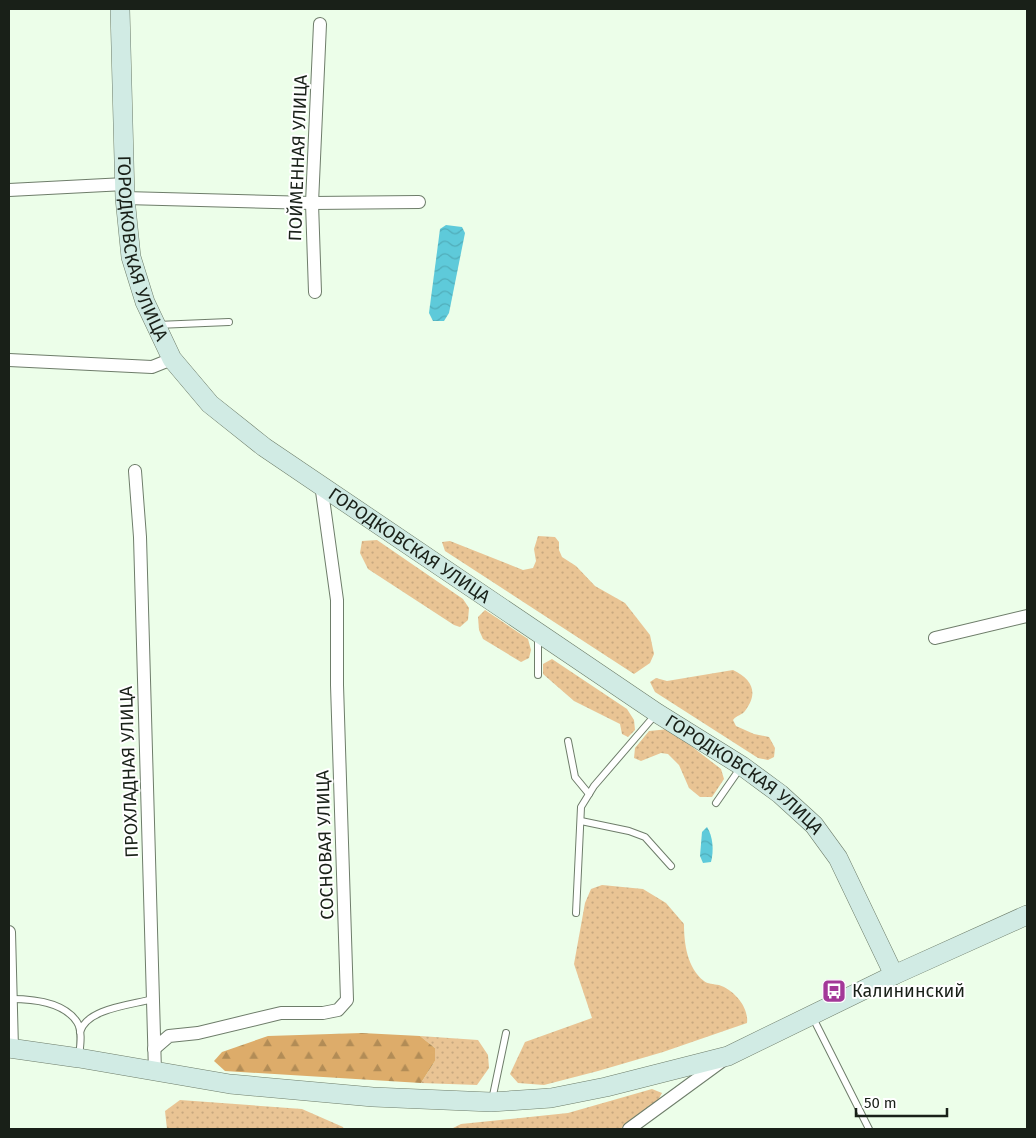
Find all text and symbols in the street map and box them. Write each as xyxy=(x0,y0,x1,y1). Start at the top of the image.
street label: ПОЙМЕННАЯ УЛИЦА xyxy=(284,74,312,242)
street label: ГОРОДКОВСКАЯ УЛИЦА xyxy=(113,155,173,345)
street label: ГОРОДКОВСКАЯ УЛИЦА xyxy=(324,483,495,608)
street label: ПРОХЛАДНАЯ УЛИЦА xyxy=(115,685,143,858)
street label: ГОРОДКОВСКАЯ УЛИЦА xyxy=(661,710,829,839)
street label: СОСНОВАЯ УЛИЦА xyxy=(311,769,339,920)
bus stop icon: Калининский xyxy=(821,978,847,1004)
place label: Калининский xyxy=(852,980,965,1002)
scale bar xyxy=(856,1086,947,1118)
text: 50 m xyxy=(864,1094,897,1112)

